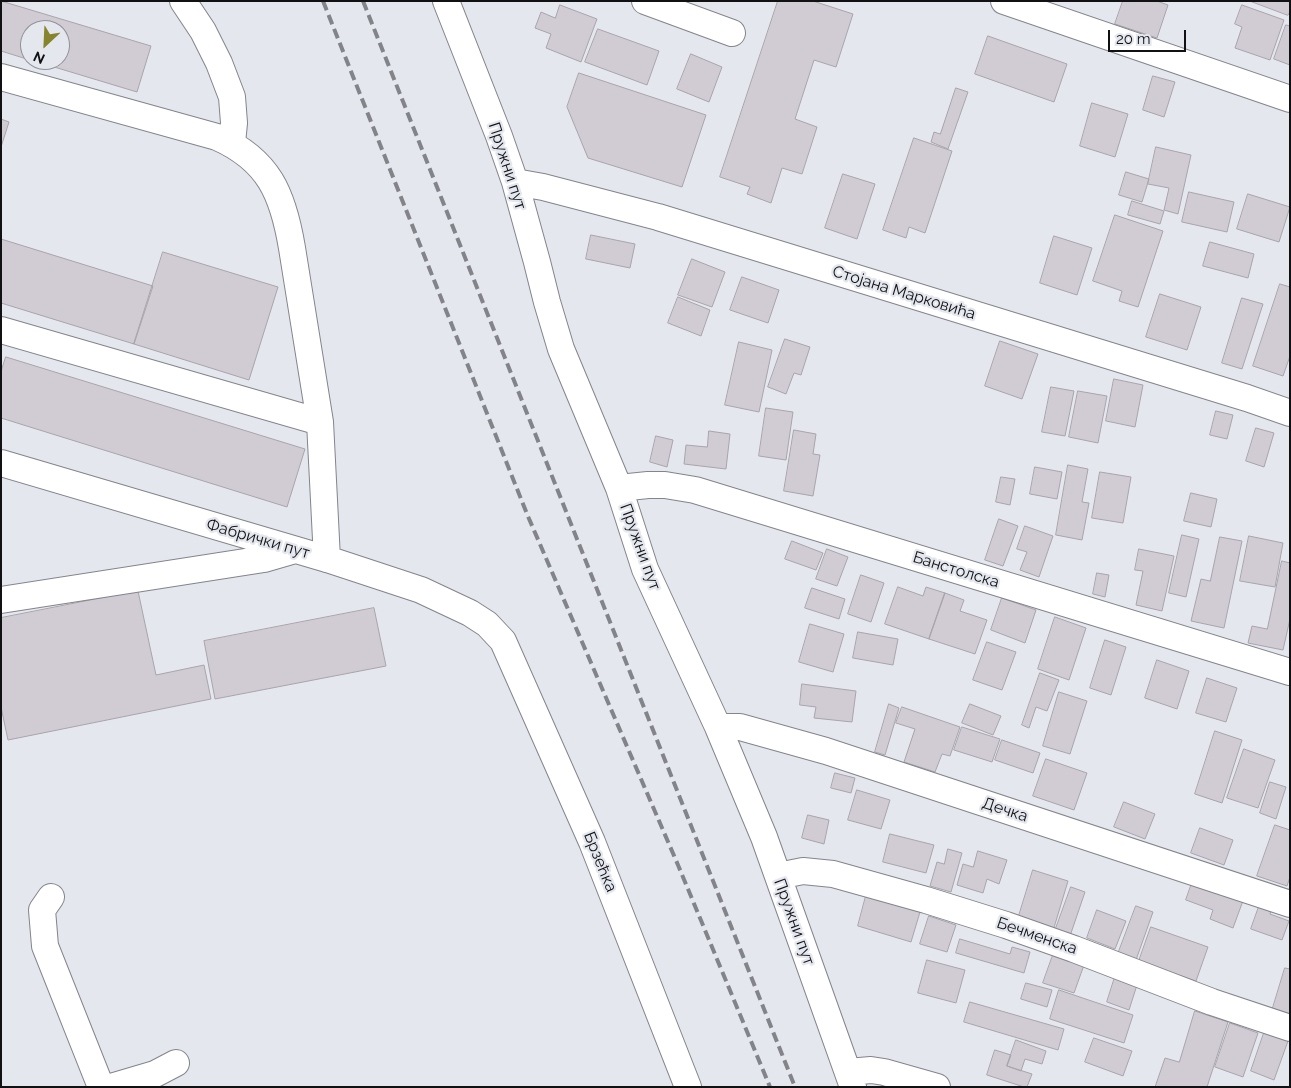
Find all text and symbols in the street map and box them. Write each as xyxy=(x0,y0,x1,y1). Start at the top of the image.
north arrow xyxy=(20,20,70,70)
scale bar xyxy=(1111,20,1188,52)
text: 20 m xyxy=(1116,30,1151,48)
text: N xyxy=(31,48,47,67)
street label: Пружни пут xyxy=(484,120,530,212)
street label: Стојана Марковића xyxy=(830,262,978,324)
street label: Пружни пут xyxy=(615,501,665,593)
street label: Фабрички пут xyxy=(204,515,312,563)
street label: Банстолска xyxy=(910,548,1002,592)
street label: Дечка xyxy=(980,794,1030,826)
street label: Брзећка xyxy=(579,829,621,895)
street label: Пружни пут xyxy=(769,876,819,968)
street label: Бечменска xyxy=(994,913,1080,959)

